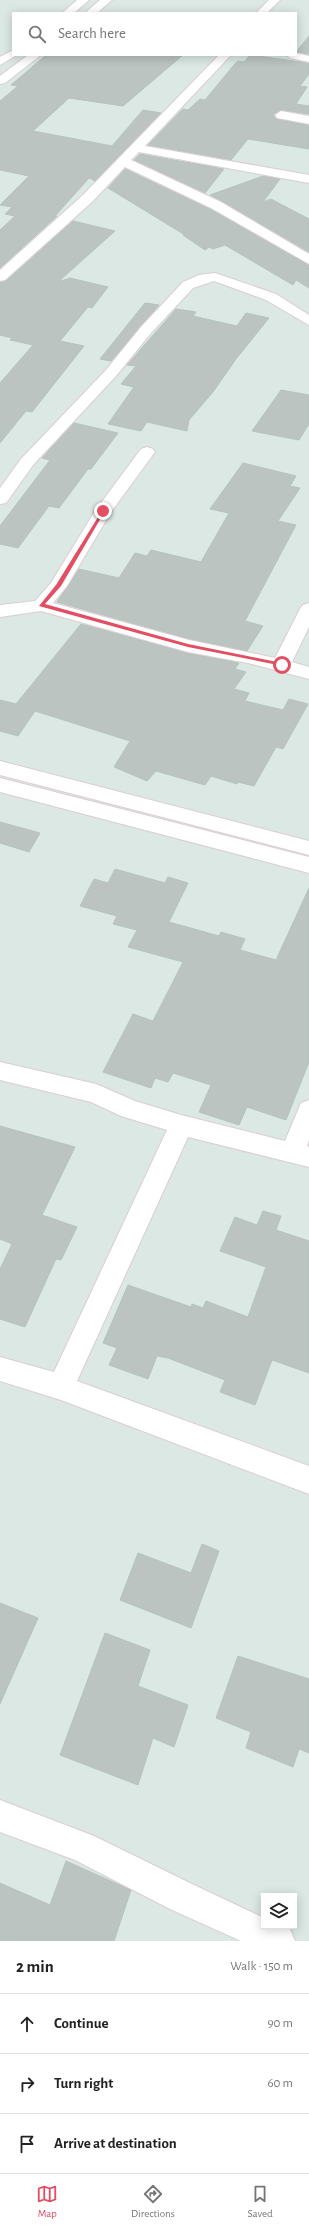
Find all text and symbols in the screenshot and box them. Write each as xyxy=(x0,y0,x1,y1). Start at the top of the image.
search box xyxy=(12,12,297,56)
icon: search xyxy=(26,23,48,45)
text: Search here xyxy=(58,26,126,41)
route end xyxy=(94,502,112,520)
route start xyxy=(273,656,291,674)
map controls xyxy=(261,1893,297,1929)
button: layers xyxy=(261,1893,297,1929)
text: 2 min xyxy=(16,1958,54,1975)
text: Walk · 150 m xyxy=(230,1960,293,1973)
icon: ahead xyxy=(16,2013,38,2035)
text: Continue xyxy=(54,2016,109,2031)
text: 90 m xyxy=(267,2017,293,2030)
icon: right xyxy=(16,2073,38,2095)
text: Turn right xyxy=(54,2076,113,2091)
text: 60 m xyxy=(267,2077,293,2090)
icon: arrive xyxy=(16,2133,38,2155)
text: Arrive at destination xyxy=(54,2136,177,2151)
tab: Map xyxy=(36,2183,58,2220)
tab: Directions xyxy=(131,2183,175,2220)
tab: Saved xyxy=(247,2183,273,2220)

